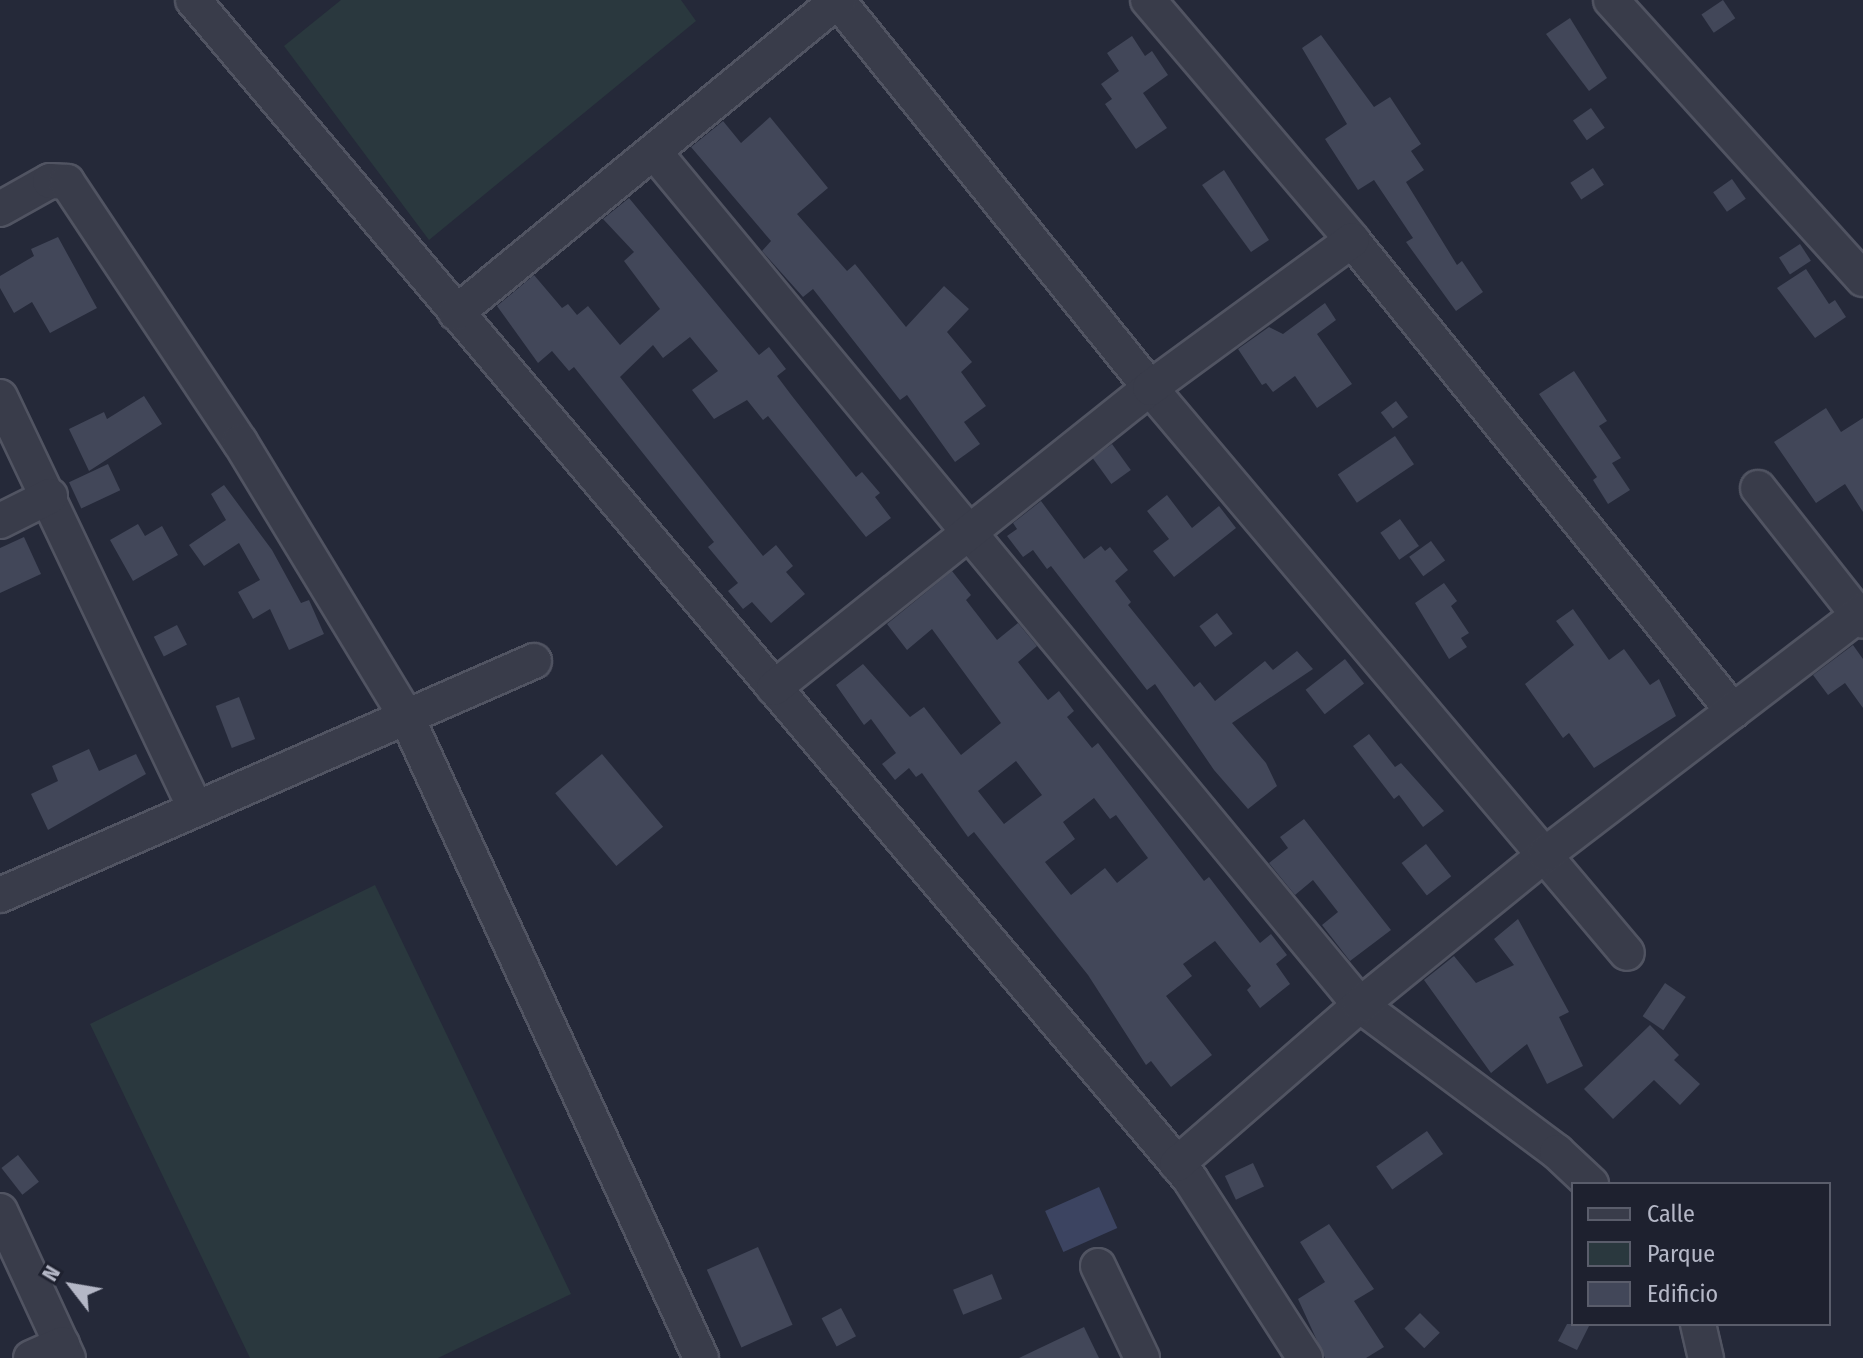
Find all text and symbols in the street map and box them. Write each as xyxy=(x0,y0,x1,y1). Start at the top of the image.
legend xyxy=(1571,1182,1831,1326)
text: Calle xyxy=(1647,1200,1695,1228)
text: Parque xyxy=(1647,1240,1715,1268)
north arrow xyxy=(32,1246,112,1326)
text: N xyxy=(36,1261,66,1286)
text: Edificio xyxy=(1647,1280,1718,1308)

